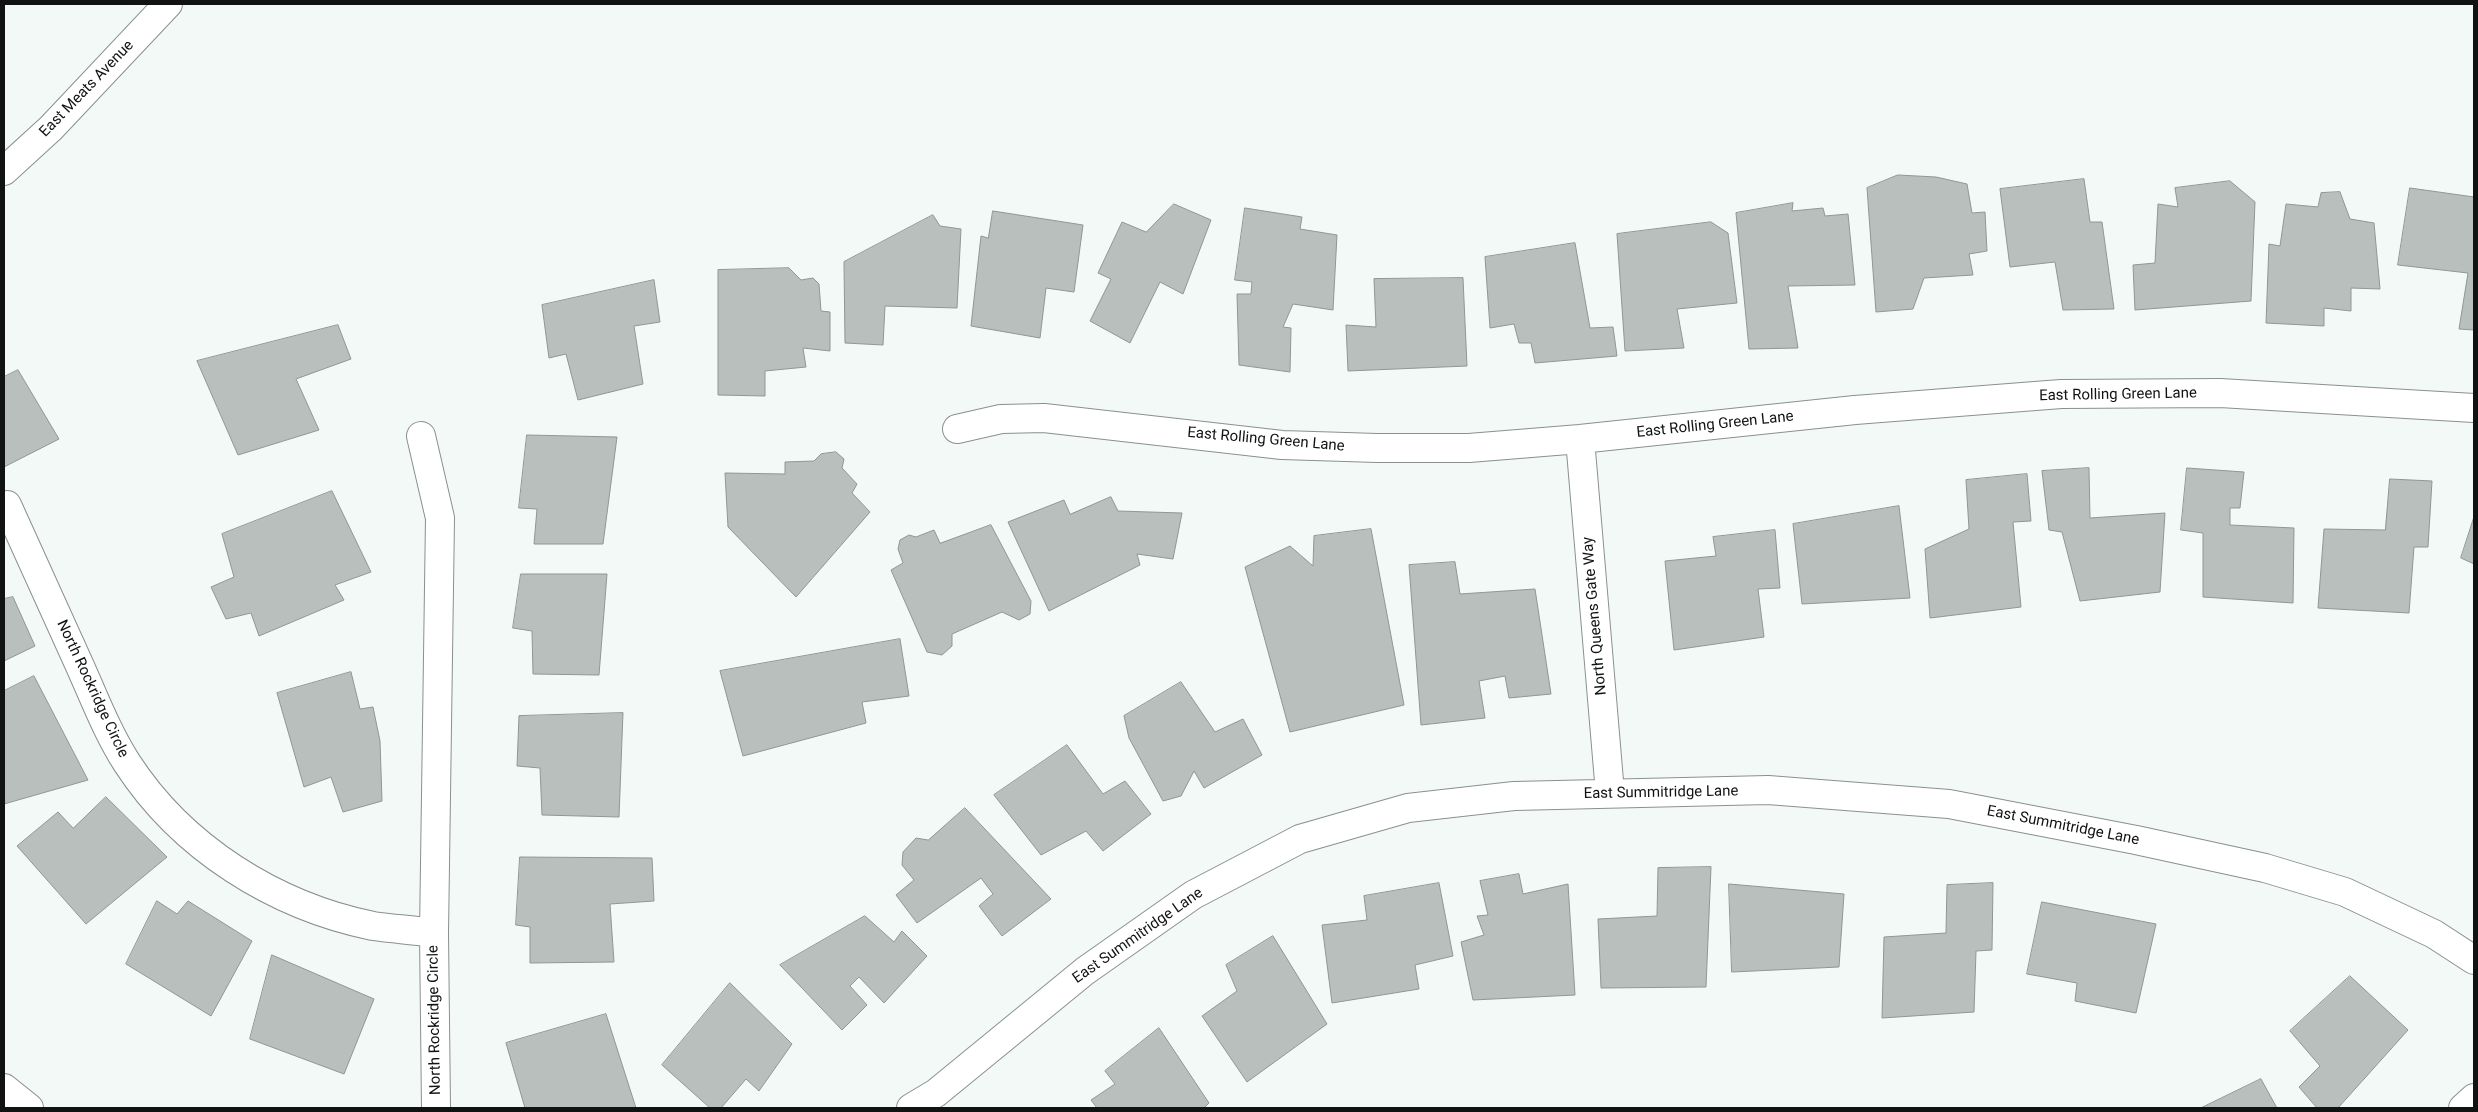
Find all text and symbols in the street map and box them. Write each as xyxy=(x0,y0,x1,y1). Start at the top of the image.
street label: East Meats Avenue xyxy=(36,37,138,141)
street label: East Rolling Green Lane xyxy=(2039,385,2197,405)
street label: East Rolling Green Lane xyxy=(1636,408,1794,442)
street label: East Rolling Green Lane xyxy=(1187,424,1345,456)
street label: North Queens Gate Way xyxy=(1579,536,1611,696)
street label: North Rockridge Circle xyxy=(52,617,132,761)
street label: East Summitridge Lane xyxy=(1583,783,1739,803)
street label: East Summitridge Lane xyxy=(1985,802,2141,850)
street label: East Summitridge Lane xyxy=(1069,884,1207,988)
street label: North Rockridge Circle xyxy=(425,945,445,1095)

